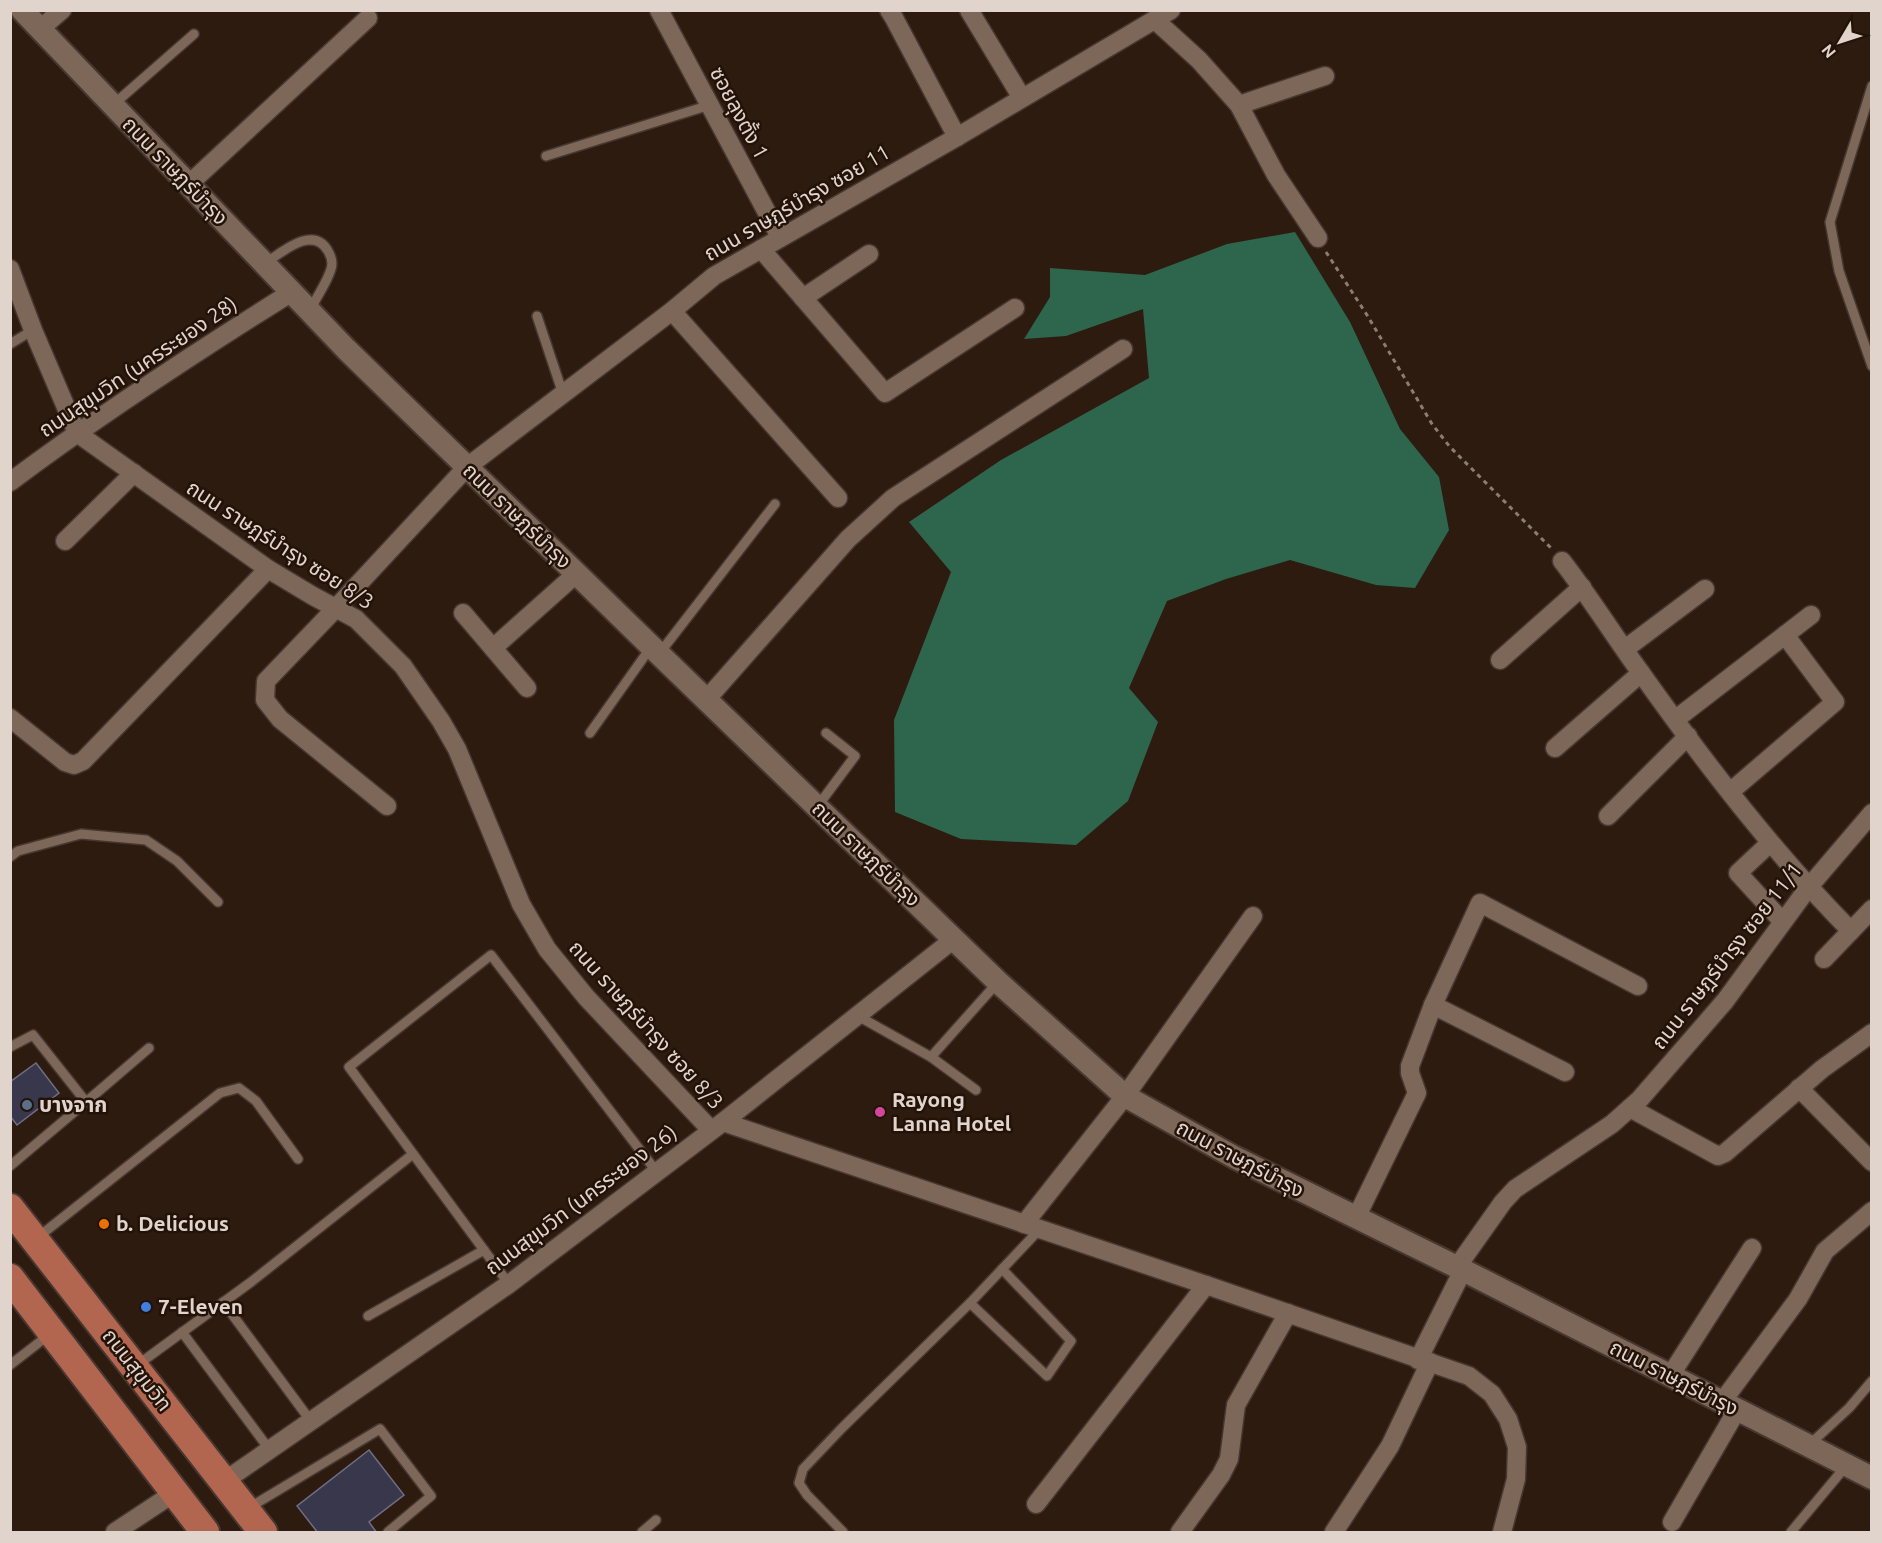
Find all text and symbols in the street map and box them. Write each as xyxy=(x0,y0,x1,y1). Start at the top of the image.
north arrow xyxy=(1810,12,1870,72)
text: N xyxy=(1818,41,1839,62)
street label: ซอยลุงตั้ง 1 xyxy=(704,62,775,164)
street label: ถนน ราษฎร์บำรุง xyxy=(117,111,233,231)
street label: ถนน ราษฎร์บำรุง ซอย 11 xyxy=(699,139,895,267)
street label: ถนนสุขุมวิท (นครระยอง 28) xyxy=(34,291,242,443)
street label: ถนน ราษฎร์บำรุง xyxy=(457,458,577,574)
street label: ถนน ราษฎร์บำรุง ซอย 8/3 xyxy=(181,475,379,615)
street label: ถนน ราษฎร์บำรุง xyxy=(806,796,926,912)
street label: ถนน ราษฎร์บำรุง ซอย 11/1 xyxy=(1646,857,1808,1055)
street label: ถนน ราษฎร์บำรุง ซอย 8/3 xyxy=(563,935,729,1115)
place label: Rayong Lanna Hotel xyxy=(892,1087,1011,1135)
place label: บางจาก xyxy=(39,1092,107,1116)
marker: บางจาก xyxy=(20,1098,34,1112)
marker: Rayong Lanna Hotel xyxy=(873,1105,887,1119)
street label: ถนน ราษฎร์บำรุง xyxy=(1172,1114,1308,1204)
street label: ถนนสุขุมวิท (นครระยอง 26) xyxy=(480,1119,682,1281)
place label: b. Delicious xyxy=(116,1211,229,1235)
marker: b. Delicious xyxy=(97,1217,111,1231)
place label: 7-Eleven xyxy=(158,1294,243,1318)
marker: 7-Eleven xyxy=(139,1300,153,1314)
street label: ถนนสุขุมวิท xyxy=(97,1323,177,1417)
street label: ถนน ราษฎร์บำรุง xyxy=(1605,1334,1743,1422)

